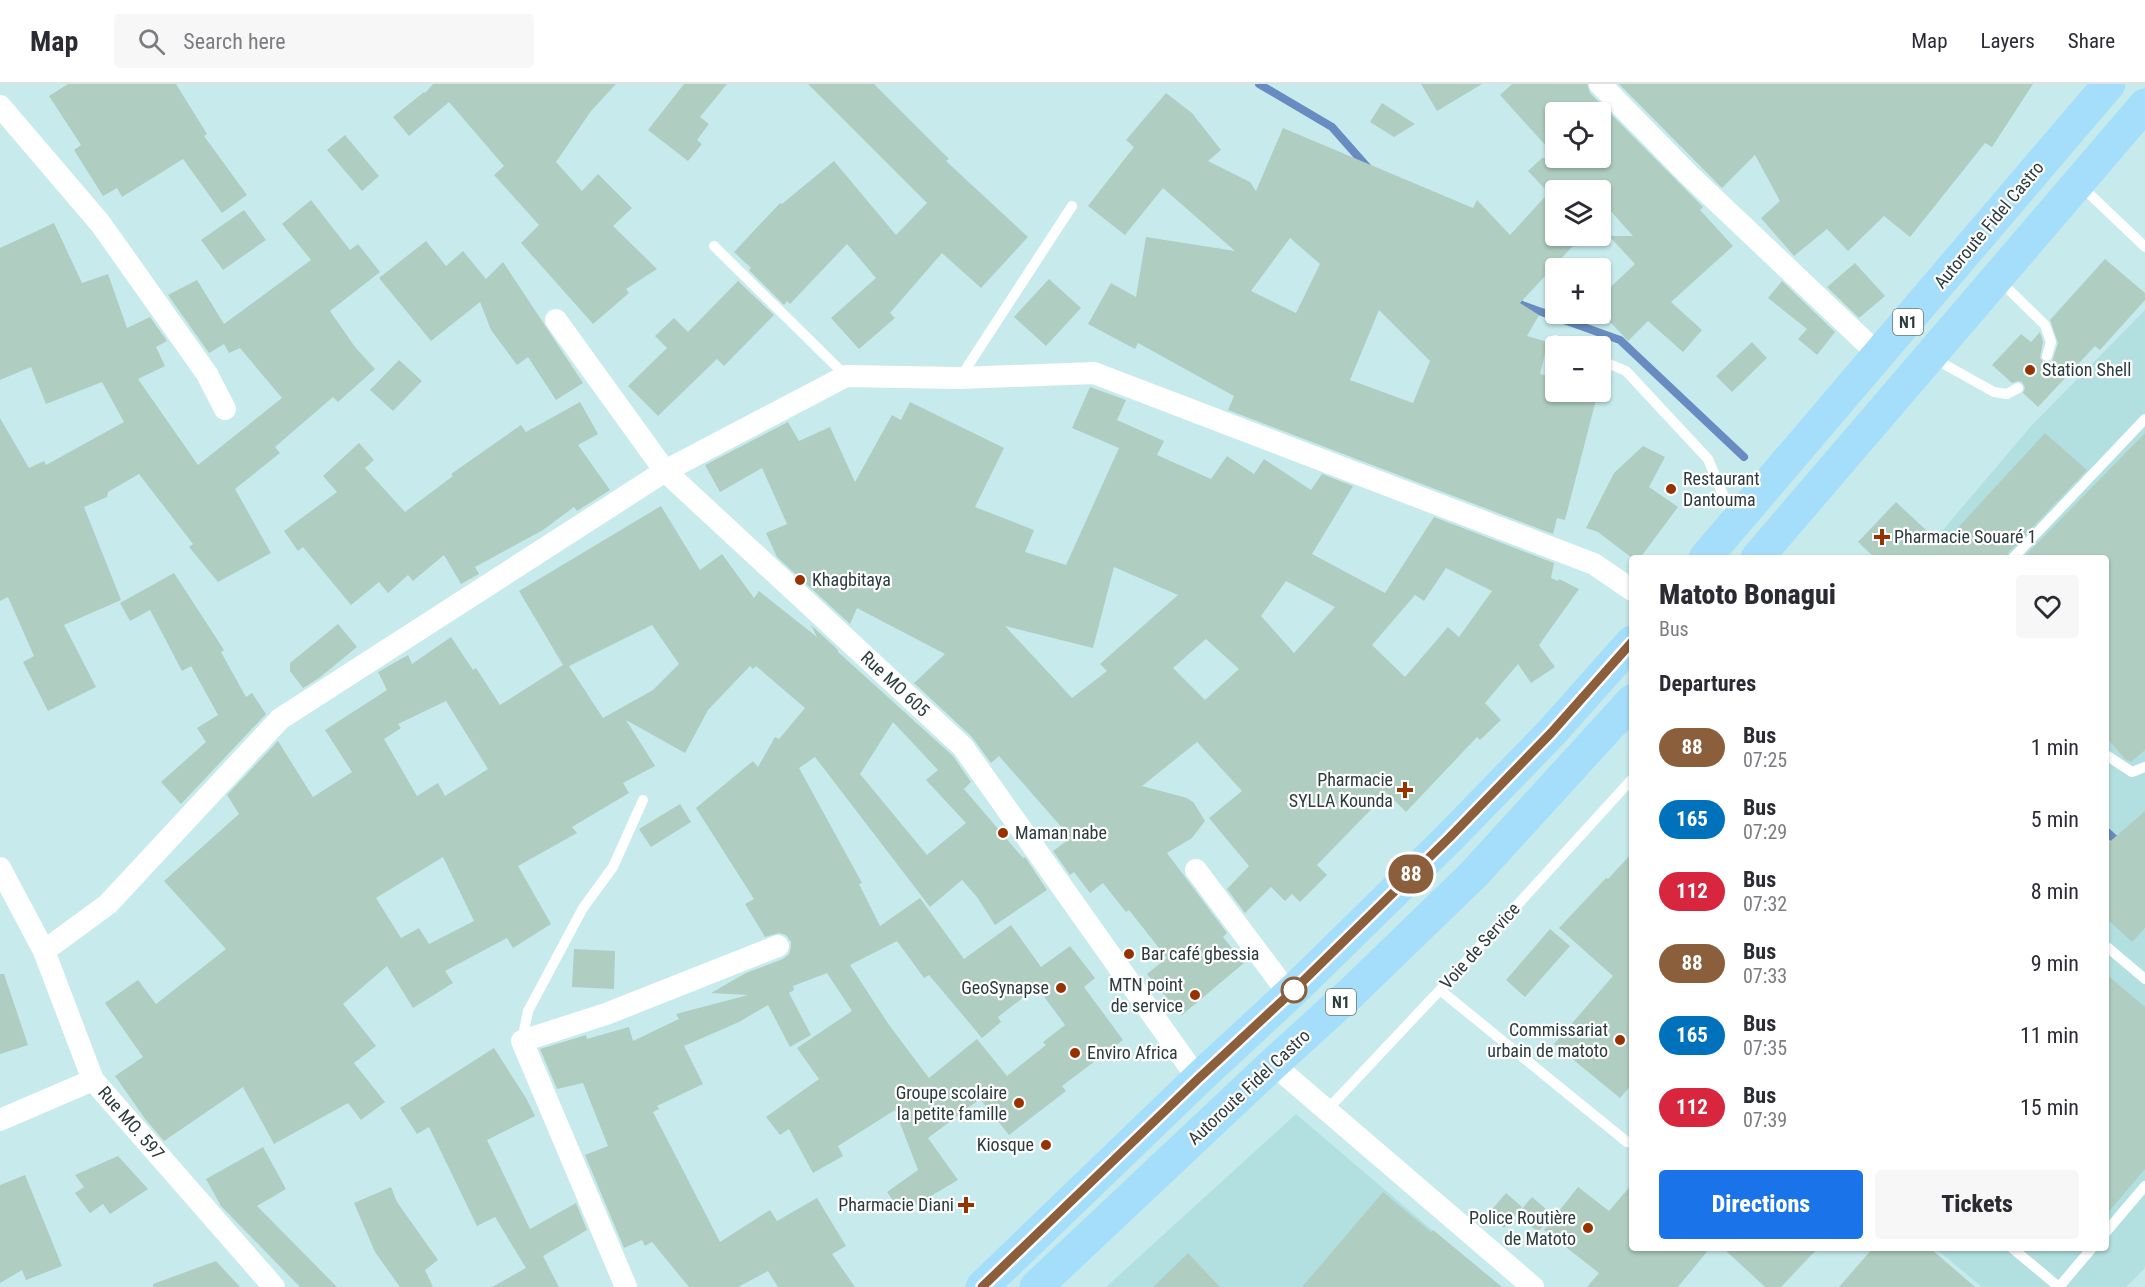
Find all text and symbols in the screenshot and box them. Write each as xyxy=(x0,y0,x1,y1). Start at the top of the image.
search box xyxy=(114,14,534,68)
text: Map xyxy=(30,25,78,58)
icon: search xyxy=(135,25,168,58)
text: Search here xyxy=(183,29,286,54)
text: Map xyxy=(1911,29,1948,53)
text: Layers xyxy=(1981,29,2035,53)
text: Share xyxy=(2068,29,2115,53)
map controls xyxy=(1545,102,1611,402)
button: locate xyxy=(1545,102,1611,168)
street label: Autoroute Fidel Castro xyxy=(1929,157,2048,292)
button: layers xyxy=(1545,180,1611,246)
button: + xyxy=(1545,258,1611,324)
road number: N1 xyxy=(1893,309,1923,335)
button: − xyxy=(1545,336,1611,402)
place label: Station Shell xyxy=(2042,359,2131,380)
marker: Station Shell xyxy=(2023,363,2037,377)
place label: Restaurant Dantouma xyxy=(1683,468,1760,510)
marker: Restaurant Dantouma xyxy=(1664,482,1678,496)
place label: Pharmacie Souaré 1 xyxy=(1894,526,2036,547)
marker: Pharmacie Souaré 1 xyxy=(1875,530,1889,544)
place label: Khagbitaya xyxy=(812,569,891,590)
marker: Khagbitaya xyxy=(793,573,807,587)
button: heart xyxy=(2016,575,2079,638)
text: Matoto Bonagui xyxy=(1659,578,1836,611)
text: Bus xyxy=(1659,617,1689,641)
street label: Rue MO 605 xyxy=(857,647,934,721)
text: Departures xyxy=(1659,671,1756,696)
text: Bus xyxy=(1743,723,1776,748)
text: 88 xyxy=(1681,735,1703,759)
text: 1 min xyxy=(2031,735,2079,760)
text: 07:25 xyxy=(1743,748,1787,772)
place label: Pharmacie SYLLA Kounda xyxy=(1289,769,1393,811)
marker: Pharmacie SYLLA Kounda xyxy=(1398,783,1412,797)
text: Bus xyxy=(1743,795,1776,820)
text: 165 xyxy=(1676,807,1708,831)
text: 5 min xyxy=(2031,807,2079,832)
text: 07:29 xyxy=(1743,820,1787,844)
place label: Maman nabe xyxy=(1015,822,1107,843)
marker: Maman nabe xyxy=(996,826,1010,840)
line badge: 88 xyxy=(1384,854,1438,894)
text: 88 xyxy=(1400,862,1422,886)
text: Bus xyxy=(1743,867,1776,892)
text: 112 xyxy=(1676,879,1708,903)
text: 8 min xyxy=(2031,879,2079,904)
text: 07:32 xyxy=(1743,892,1787,916)
street label: Voie de Service xyxy=(1435,898,1524,993)
text: Bus xyxy=(1743,939,1776,964)
place label: Bar café gbessia xyxy=(1141,943,1259,964)
marker: Bar café gbessia xyxy=(1122,947,1136,961)
text: 88 xyxy=(1681,951,1703,975)
text: 9 min xyxy=(2031,951,2079,976)
text: 07:33 xyxy=(1743,964,1787,988)
place label: MTN point de service xyxy=(1109,974,1183,1016)
place label: GeoSynapse xyxy=(961,977,1049,998)
unlabelled marker xyxy=(1281,977,1307,1003)
marker: GeoSynapse xyxy=(1054,981,1068,995)
marker: MTN point de service xyxy=(1188,988,1202,1002)
road number: N1 xyxy=(1326,989,1356,1015)
text: Bus xyxy=(1743,1011,1776,1036)
place label: Commissariat urbain de matoto xyxy=(1487,1019,1608,1061)
text: 165 xyxy=(1676,1023,1708,1047)
text: 11 min xyxy=(2020,1023,2079,1048)
street label: Autoroute Fidel Castro xyxy=(1183,1025,1314,1149)
marker: Commissariat urbain de matoto xyxy=(1613,1033,1627,1047)
text: 07:35 xyxy=(1743,1036,1787,1060)
place label: Enviro Africa xyxy=(1087,1042,1178,1063)
marker: Enviro Africa xyxy=(1068,1046,1082,1060)
street label: Rue MO. 597 xyxy=(94,1082,169,1164)
place label: Groupe scolaire la petite famille xyxy=(896,1082,1007,1124)
text: Bus xyxy=(1743,1083,1776,1108)
text: 112 xyxy=(1676,1095,1708,1119)
text: 15 min xyxy=(2020,1095,2079,1120)
marker: Groupe scolaire la petite famille xyxy=(1012,1096,1026,1110)
text: 07:39 xyxy=(1743,1108,1787,1132)
place label: Kiosque xyxy=(977,1134,1034,1155)
marker: Kiosque xyxy=(1039,1138,1053,1152)
button: Directions xyxy=(1659,1170,1863,1239)
button: Tickets xyxy=(1875,1170,2079,1239)
place label: Pharmacie Diani xyxy=(838,1194,954,1215)
marker: Pharmacie Diani xyxy=(959,1198,973,1212)
place label: Police Routière de Matoto xyxy=(1469,1207,1576,1249)
marker: Police Routière de Matoto xyxy=(1581,1221,1595,1235)

